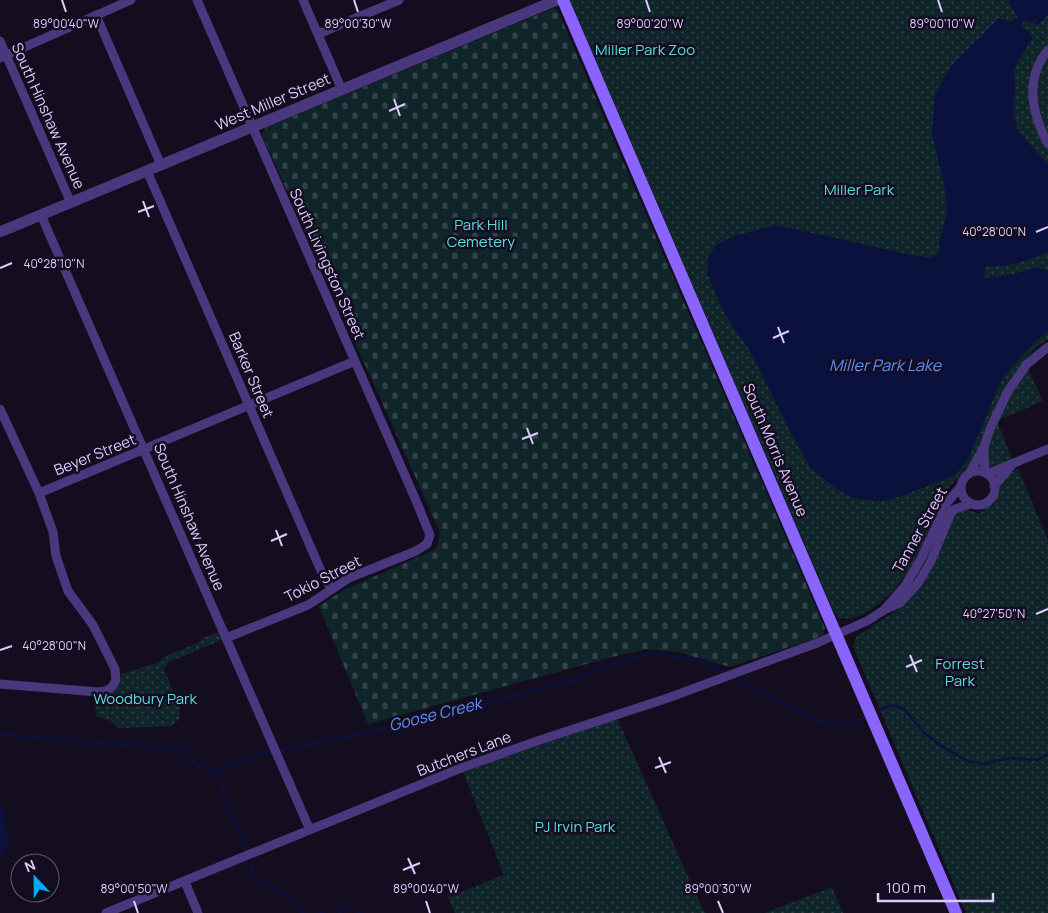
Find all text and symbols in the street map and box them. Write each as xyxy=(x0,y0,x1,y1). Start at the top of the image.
text: 89°00'40"W xyxy=(33,15,100,32)
text: 89°00'30"W xyxy=(325,15,392,32)
text: 89°00'20"W xyxy=(616,15,684,32)
text: 89°00'10"W xyxy=(910,15,975,32)
street label: South Hinshaw Avenue xyxy=(7,39,90,193)
park label: Miller Park Zoo xyxy=(595,39,695,60)
street label: West Miller Street xyxy=(212,68,334,135)
park label: Miller Park xyxy=(824,179,895,200)
street label: South Livingston Street xyxy=(285,185,370,343)
park label: Park Hill Cemetery xyxy=(447,214,515,252)
text: 40°28'00"N xyxy=(962,223,1026,240)
text: 40°28'10"N xyxy=(23,255,85,272)
street label: Barker Street xyxy=(224,329,279,421)
water label: Miller Park Lake xyxy=(829,354,943,376)
street label: South Morris Avenue xyxy=(738,380,813,520)
street label: Beyer Street xyxy=(51,429,139,481)
street label: South Hinshaw Avenue xyxy=(149,440,230,594)
street label: Tanner Street xyxy=(887,483,952,576)
street label: Tokio Street xyxy=(281,550,365,607)
text: 40°27'50"N xyxy=(963,605,1025,622)
text: 40°28'00"N xyxy=(22,637,86,654)
park label: Forrest Park xyxy=(935,653,985,691)
park label: Woodbury Park xyxy=(93,688,197,709)
water label: Goose Creek xyxy=(386,691,486,736)
street label: Butchers Lane xyxy=(414,726,514,781)
park label: PJ Irvin Park xyxy=(535,816,616,837)
north arrow xyxy=(10,853,60,903)
text: N xyxy=(22,855,38,876)
scale bar xyxy=(878,870,993,902)
text: 100 m xyxy=(886,877,926,898)
text: 89°00'50"W xyxy=(100,880,168,897)
text: 89°00'40"W xyxy=(393,880,460,897)
text: 89°00'30"W xyxy=(685,880,752,897)

